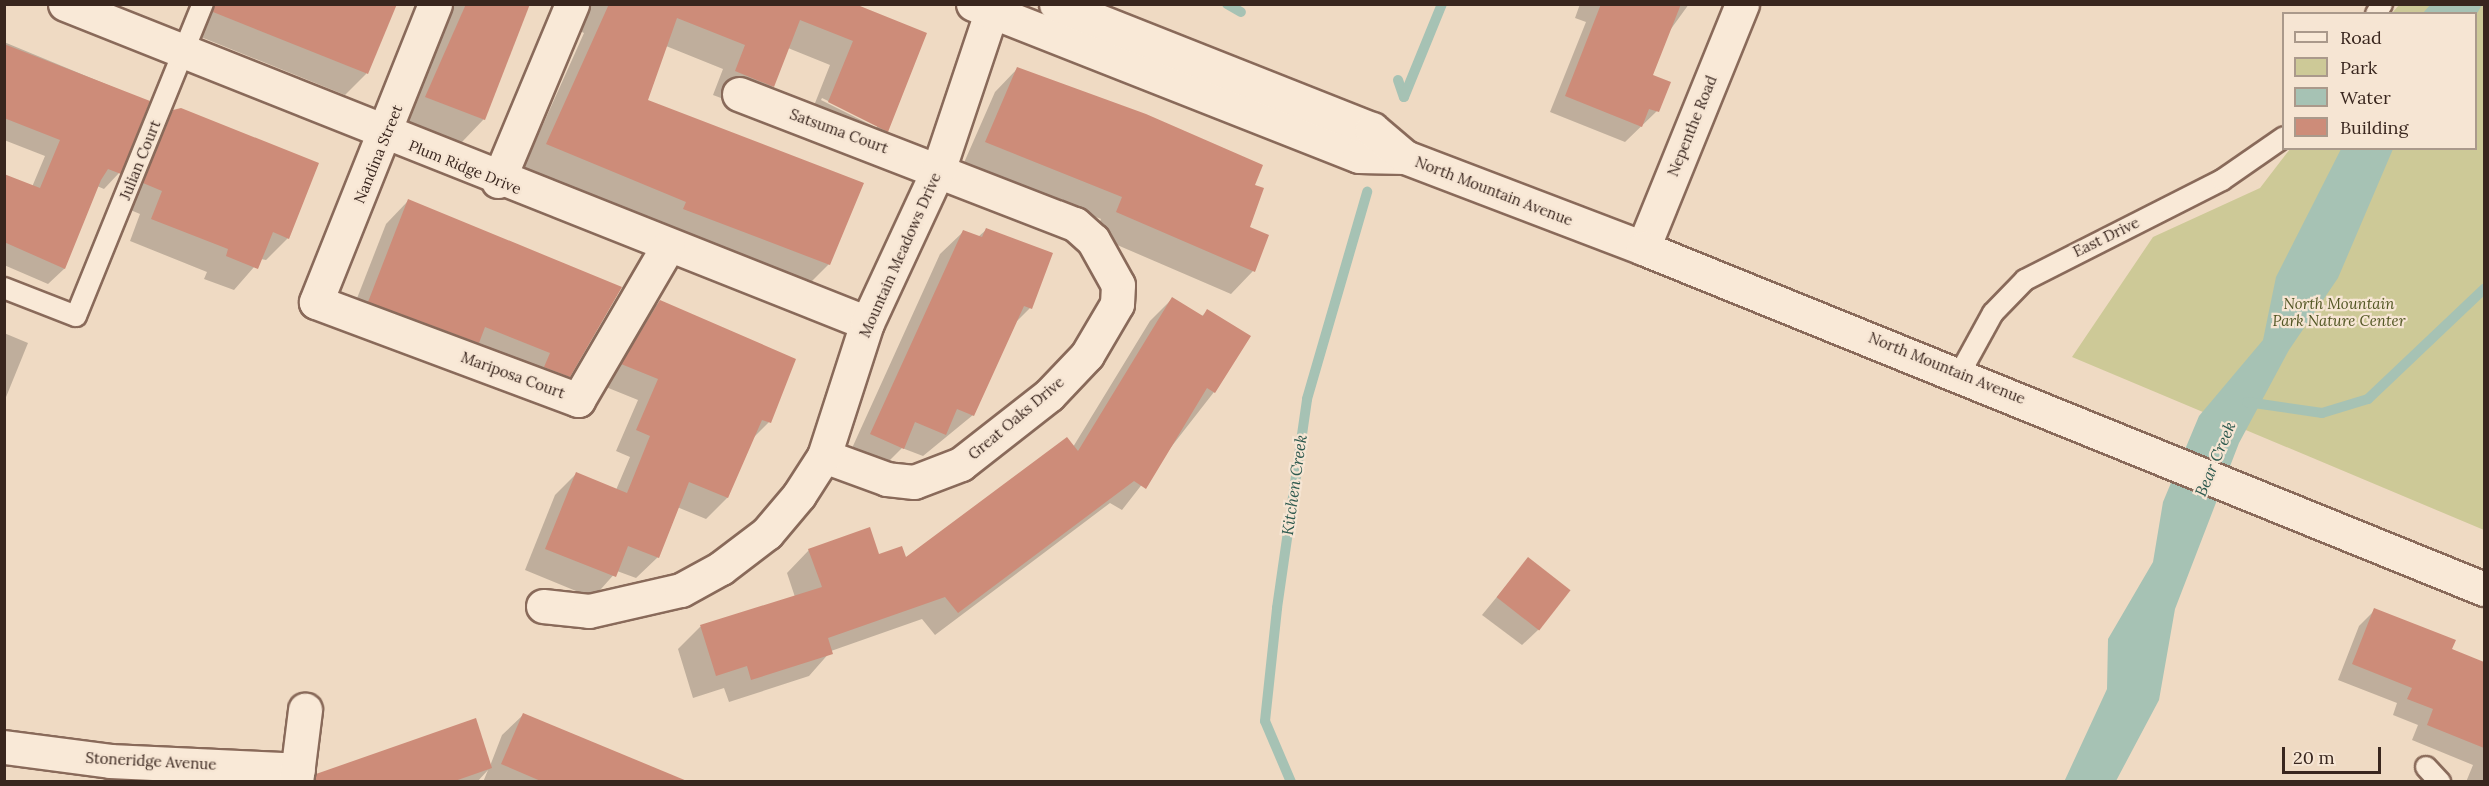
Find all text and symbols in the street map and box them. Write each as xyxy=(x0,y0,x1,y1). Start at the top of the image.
legend xyxy=(2282,12,2477,150)
text: Road xyxy=(2340,26,2382,49)
text: Park xyxy=(2340,56,2377,79)
street label: Nepenthe Road xyxy=(1664,73,1720,179)
text: Water xyxy=(2340,86,2391,109)
street label: Nandina Street xyxy=(350,102,406,206)
street label: Satsuma Court xyxy=(787,105,891,157)
text: Building xyxy=(2340,116,2408,139)
street label: Julian Court xyxy=(116,118,164,202)
street label: Plum Ridge Drive xyxy=(406,136,524,198)
street label: North Mountain Avenue xyxy=(1413,153,1575,229)
street label: Mountain Meadows Drive xyxy=(855,170,945,340)
street label: East Drive xyxy=(2070,213,2142,261)
park label: North Mountain Park Nature Center xyxy=(2272,294,2406,329)
street label: North Mountain Avenue xyxy=(1866,328,2028,408)
street label: Mariposa Court xyxy=(459,348,567,402)
street label: Great Oaks Drive xyxy=(964,373,1068,463)
water label: Bear Creek xyxy=(2191,419,2239,499)
water label: Kitchen Creek xyxy=(1277,433,1311,537)
scale bar xyxy=(2285,735,2384,773)
text: 20 m xyxy=(2293,746,2335,769)
street label: Stoneridge Avenue xyxy=(85,749,217,773)

